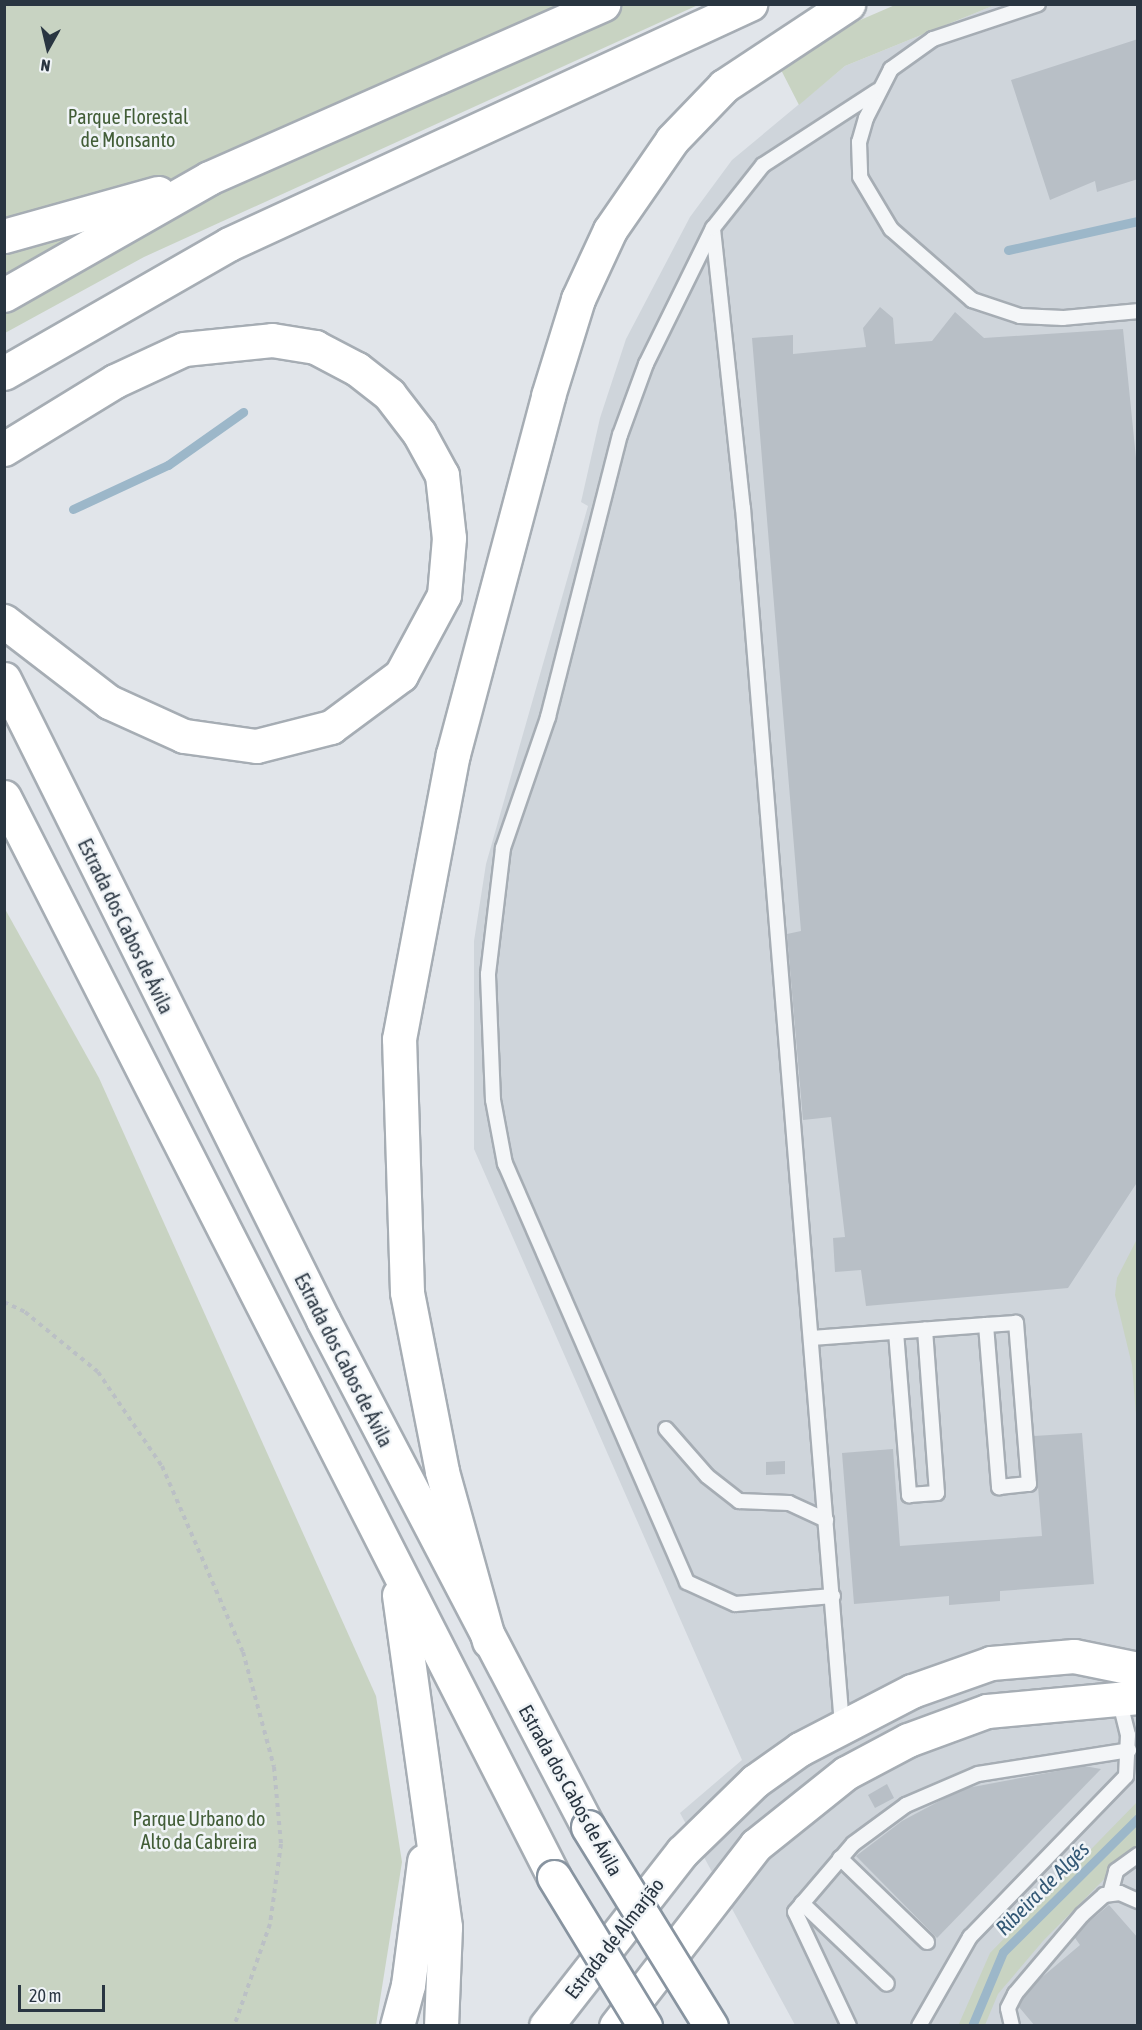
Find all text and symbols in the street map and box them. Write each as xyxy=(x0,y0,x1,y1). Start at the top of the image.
north arrow xyxy=(18,18,78,78)
text: N xyxy=(40,56,51,75)
park label: Parque Florestal de Monsanto xyxy=(68,104,188,151)
street label: Estrada dos Cabos de Ávila xyxy=(73,835,179,1017)
street label: Estrada dos Cabos de Ávila xyxy=(290,1269,398,1451)
street label: Estrada dos Cabos de Ávila xyxy=(514,1700,628,1880)
park label: Parque Urbano do Alto da Cabreira xyxy=(133,1807,265,1854)
water label: Ribeira de Algés xyxy=(990,1836,1094,1940)
street label: Estrada de Almarjão xyxy=(559,1873,669,2003)
scale bar xyxy=(21,1973,108,2011)
text: 20 m xyxy=(29,1985,61,2006)

